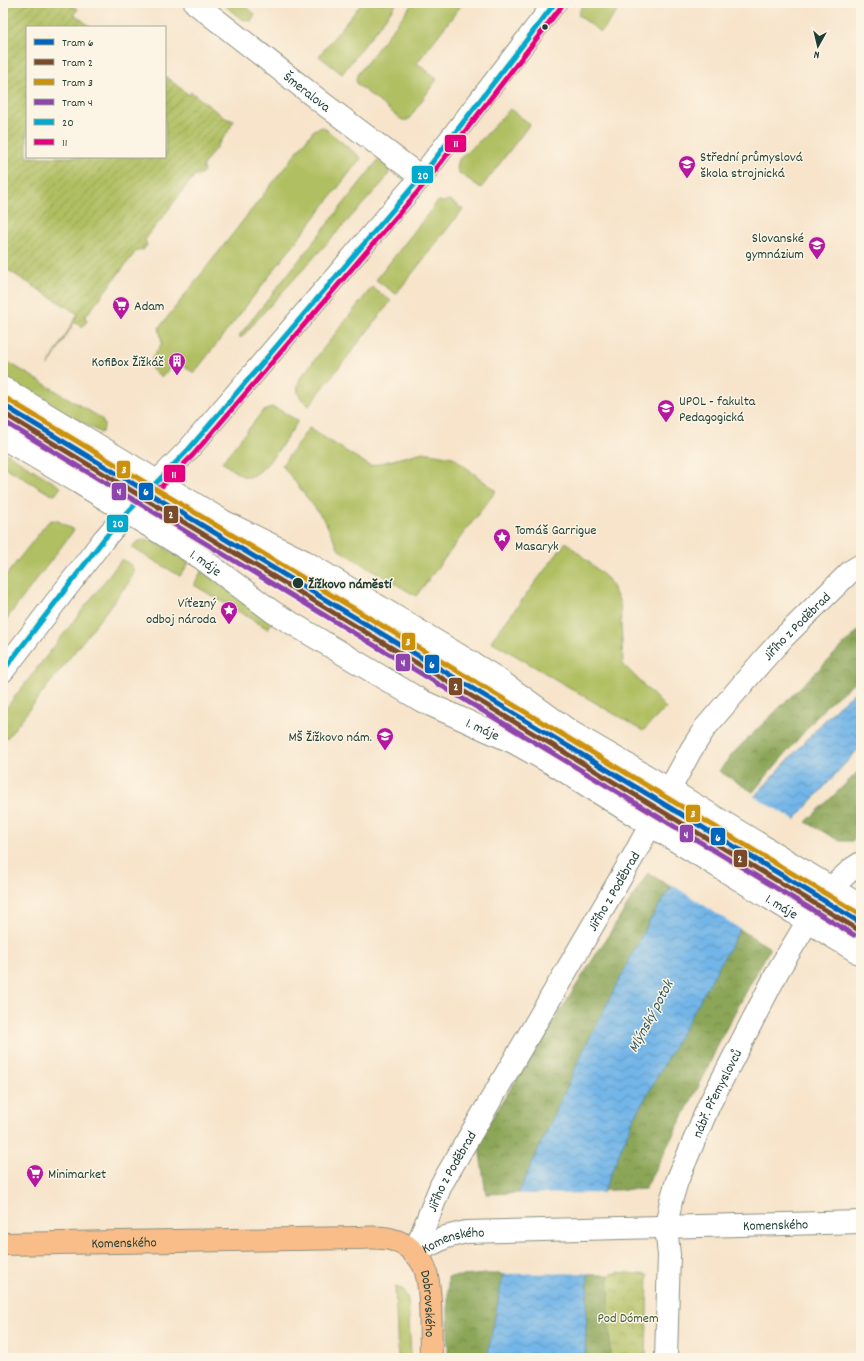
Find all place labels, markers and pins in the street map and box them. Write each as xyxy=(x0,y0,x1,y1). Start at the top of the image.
unlabelled marker xyxy=(540,22,550,32)
place label: Střední průmyslová škola strojnická xyxy=(700,148,803,184)
school or university icon: Střední průmyslová škola strojnická xyxy=(677,154,697,179)
place label: Slovanské gymnázium xyxy=(746,229,804,265)
school or university icon: Slovanské gymnázium xyxy=(807,235,827,260)
supermarket icon: Adam xyxy=(111,295,131,320)
place label: Adam xyxy=(134,297,164,317)
building icon: KofiBox Žižkáč xyxy=(167,351,187,376)
place label: KofiBox Žižkáč xyxy=(92,353,164,373)
place label: UPOL - fakulta Pedagogická xyxy=(679,392,756,428)
school or university icon: UPOL - fakulta Pedagogická xyxy=(656,398,676,423)
place label: Tomáš Garrigue Masaryk xyxy=(515,521,596,557)
place icon: Tomáš Garrigue Masaryk xyxy=(492,527,512,552)
place label: Žižkovo náměstí xyxy=(308,575,393,595)
marker: Žižkovo náměstí xyxy=(291,576,305,590)
place label: Víťezný odboj národa xyxy=(146,594,216,630)
place icon: Víťezný odboj národa xyxy=(219,600,239,625)
school or university icon: MŠ Žižkovo nám. xyxy=(375,726,395,751)
place label: MŠ Žižkovo nám. xyxy=(289,728,372,748)
supermarket icon: Minimarket xyxy=(25,1163,45,1188)
place label: Minimarket xyxy=(48,1165,106,1185)

